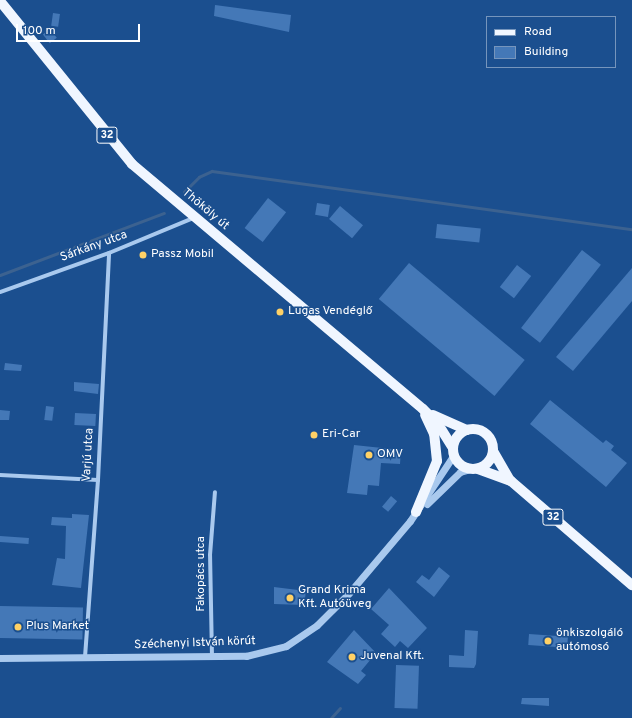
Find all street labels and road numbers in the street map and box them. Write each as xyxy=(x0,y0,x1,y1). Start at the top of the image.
road number: 32 xyxy=(96,126,118,144)
street label: Thököly út xyxy=(179,186,231,234)
street label: Sárkány utca xyxy=(59,228,129,266)
street label: Varjú utca xyxy=(80,428,98,482)
road number: 32 xyxy=(542,508,564,526)
street label: Fakopács utca xyxy=(195,536,209,612)
street label: Széchenyi István körút xyxy=(134,635,256,653)

